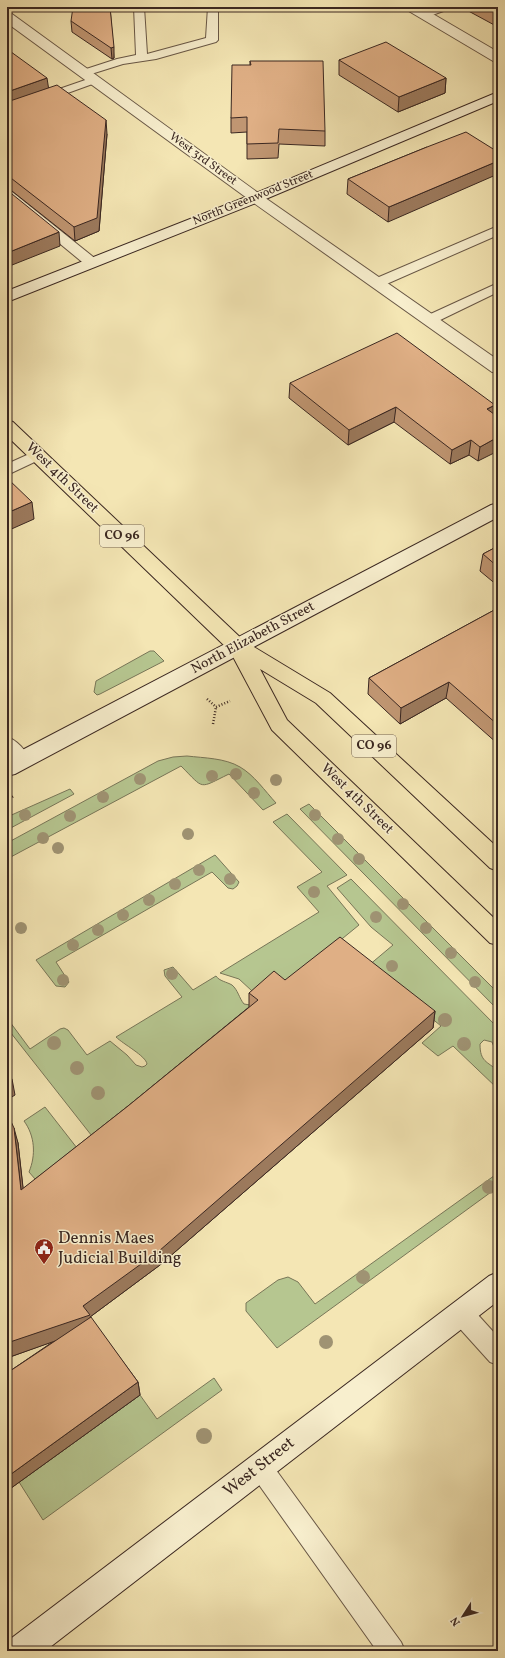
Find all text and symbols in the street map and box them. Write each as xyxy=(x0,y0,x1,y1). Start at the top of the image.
street label: West 3rd Street xyxy=(166,129,240,189)
street label: North Greenwood Street xyxy=(190,167,316,229)
street label: West 4th Street xyxy=(21,438,103,518)
road number: CO 96 xyxy=(100,525,144,547)
street label: North Elizabeth Street xyxy=(188,597,318,679)
road number: CO 96 xyxy=(352,735,396,757)
street label: West 4th Street xyxy=(316,759,398,839)
place label: Dennis Maes Judicial Building xyxy=(58,1227,181,1270)
public building icon: Dennis Maes Judicial Building xyxy=(33,1237,55,1265)
street label: West Street xyxy=(218,1432,300,1502)
north arrow xyxy=(443,1596,483,1636)
text: N xyxy=(448,1613,465,1629)

